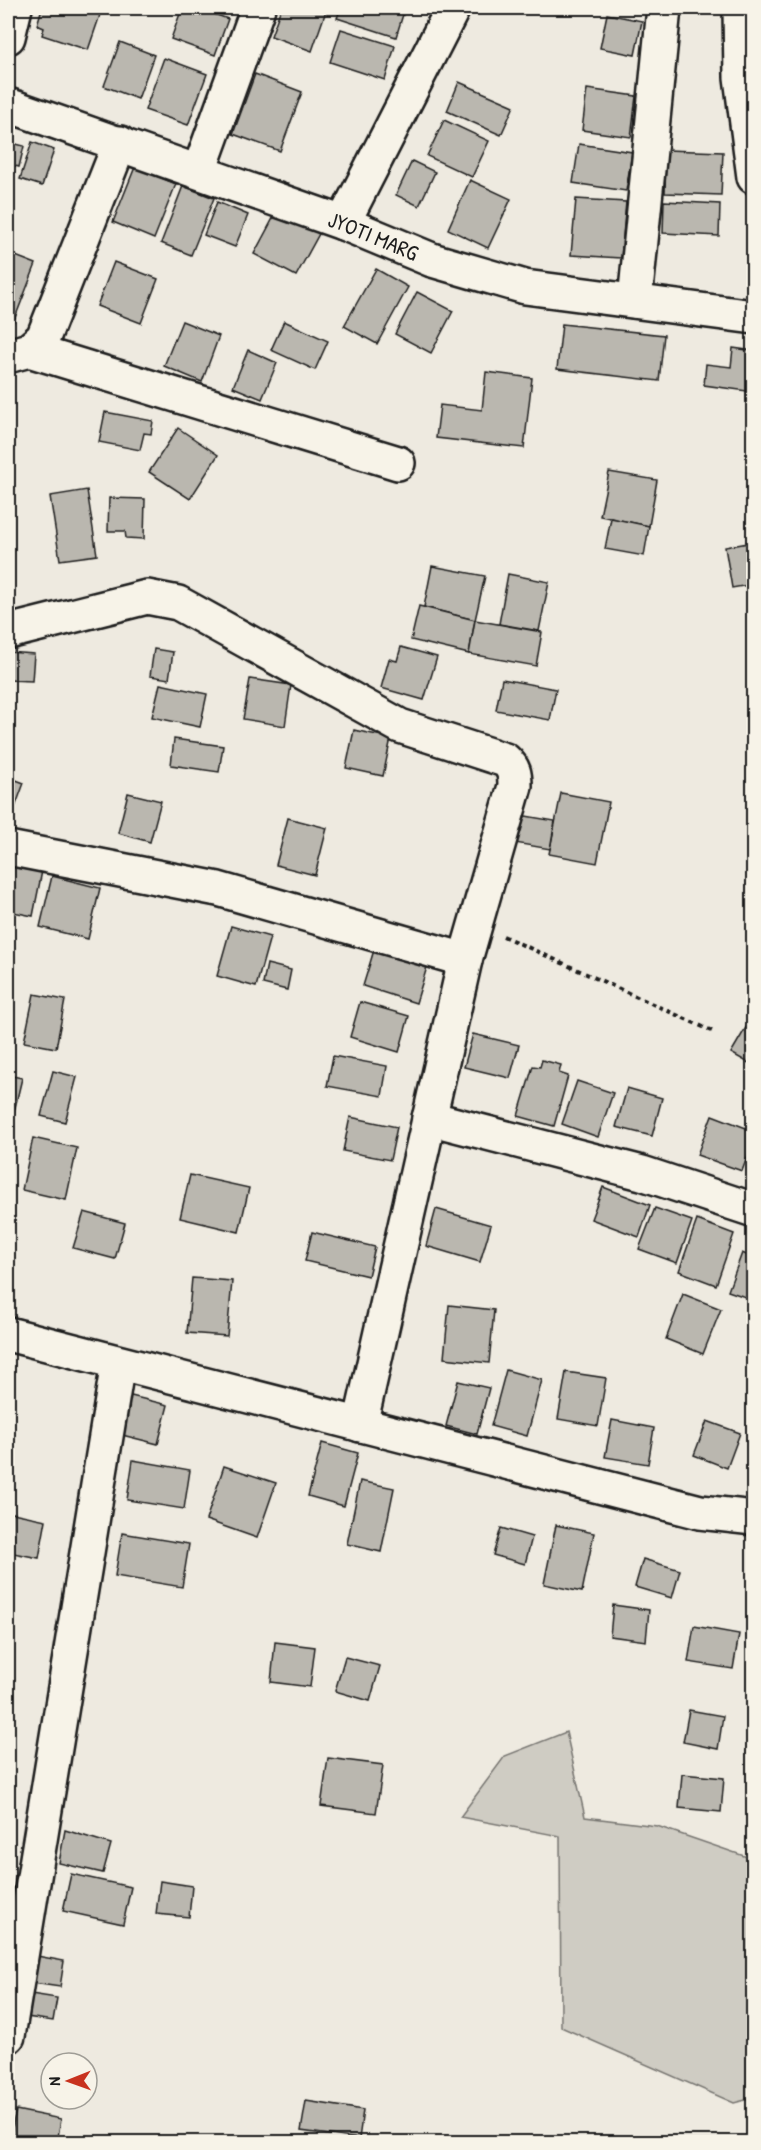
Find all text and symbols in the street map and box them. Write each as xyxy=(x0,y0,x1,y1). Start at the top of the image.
street label: JYOTI MARG xyxy=(324,204,423,268)
north arrow xyxy=(39,2051,99,2111)
text: N xyxy=(43,2076,65,2086)

